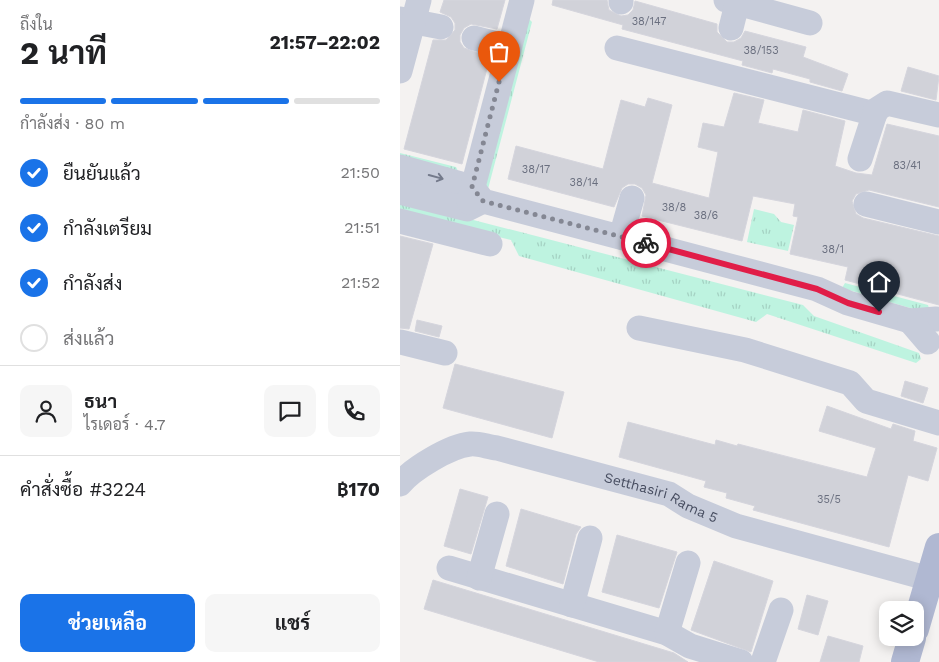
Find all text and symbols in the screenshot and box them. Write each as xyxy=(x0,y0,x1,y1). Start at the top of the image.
text: ถึงใน xyxy=(20,15,53,34)
house number: 38/147 xyxy=(632,15,666,28)
text: 21:57–22:02 xyxy=(270,31,380,54)
pin xyxy=(478,31,520,82)
text: 2 นาที xyxy=(20,34,107,72)
icon: bag xyxy=(485,38,513,66)
house number: 38/153 xyxy=(743,44,779,57)
text: กำลังส่ง · 80 m xyxy=(20,114,125,133)
icon: check xyxy=(20,159,48,187)
house number: 83/41 xyxy=(893,159,921,172)
text: ยืนยันแล้ว xyxy=(63,162,141,185)
text: 21:50 xyxy=(340,163,380,182)
house number: 38/17 xyxy=(522,163,550,176)
one-way arrow xyxy=(428,173,444,182)
house number: 38/14 xyxy=(569,176,599,189)
house number: 38/8 xyxy=(662,201,687,214)
house number: 38/6 xyxy=(694,209,719,222)
icon: check xyxy=(20,214,48,242)
text: กำลังเตรียม xyxy=(63,217,152,240)
text: 21:51 xyxy=(344,218,380,237)
courier xyxy=(621,218,671,268)
icon: bike xyxy=(632,229,660,257)
house number: 38/1 xyxy=(822,243,844,256)
pin xyxy=(858,261,900,312)
icon: home xyxy=(865,268,893,296)
icon: check xyxy=(20,269,48,297)
text: กำลังส่ง xyxy=(63,272,122,295)
text: 21:52 xyxy=(341,273,380,292)
text: ส่งแล้ว xyxy=(63,327,114,350)
button: person xyxy=(20,385,72,437)
button: chat xyxy=(264,385,316,437)
button: phone xyxy=(328,385,380,437)
text: ธนา xyxy=(84,390,117,413)
text: ไรเดอร์ · 4.7 xyxy=(84,415,166,434)
street label: Setthasiri Rama 5 xyxy=(603,469,720,526)
text: คำสั่งซื้อ #3224 xyxy=(20,478,146,501)
text: ฿170 xyxy=(337,478,380,501)
house number: 35/5 xyxy=(817,493,841,506)
button: ช่วยเหลือ xyxy=(20,594,195,652)
button: แชร์ xyxy=(205,594,380,652)
map controls xyxy=(879,601,924,646)
button: layers xyxy=(879,601,924,646)

